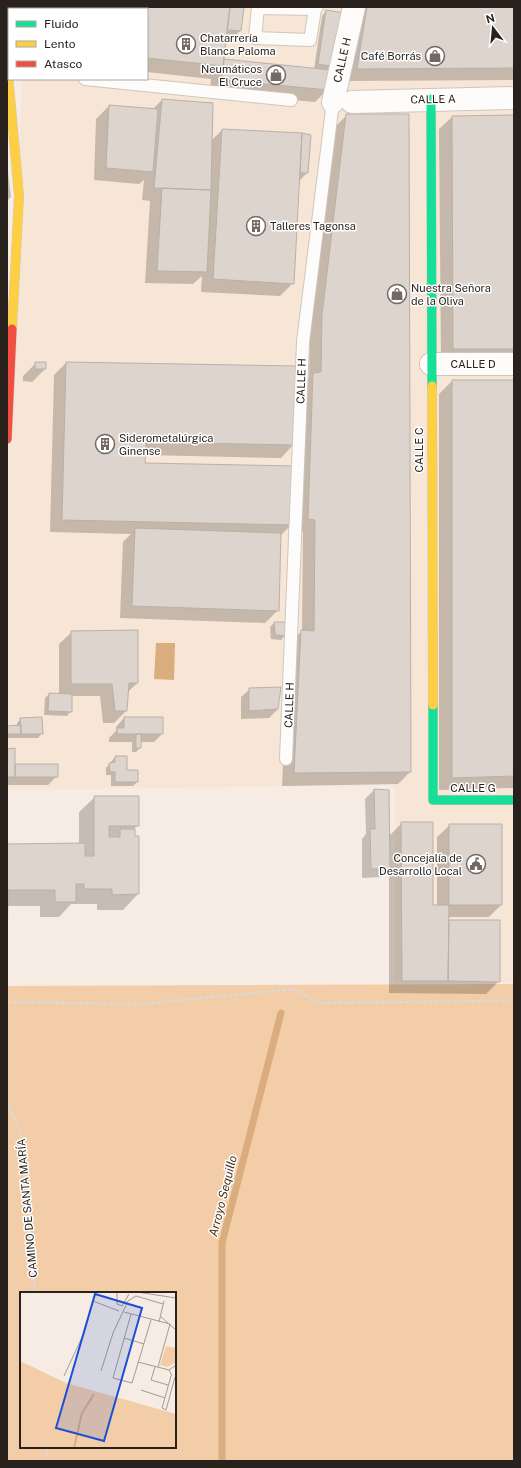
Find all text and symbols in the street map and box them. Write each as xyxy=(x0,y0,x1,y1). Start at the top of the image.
legend xyxy=(8,8,148,80)
north arrow xyxy=(473,8,513,48)
text: N xyxy=(484,11,496,25)
text: Fluido xyxy=(44,17,79,31)
place label: Chatarrería Blanca Paloma xyxy=(200,32,276,57)
building icon: Chatarrería Blanca Paloma xyxy=(175,33,197,55)
street label: CALLE H xyxy=(331,36,353,84)
text: Lento xyxy=(44,37,76,51)
shop icon: Café Borrás xyxy=(424,45,446,67)
place label: Café Borrás xyxy=(361,50,421,62)
text: Atasco xyxy=(44,57,83,71)
place label: Neumáticos El Cruce xyxy=(201,63,262,88)
shop icon: Neumáticos El Cruce xyxy=(265,64,287,86)
street label: CALLE A xyxy=(410,93,456,105)
building icon: Talleres Tagonsa xyxy=(245,215,267,237)
place label: Talleres Tagonsa xyxy=(270,220,356,232)
place label: Nuestra Señora de la Oliva xyxy=(411,282,491,307)
shop icon: Nuestra Señora de la Oliva xyxy=(386,283,408,305)
street label: CALLE H xyxy=(294,358,308,404)
street label: CALLE D xyxy=(450,358,496,370)
street label: CALLE C xyxy=(413,427,425,473)
place label: Siderometalúrgica Ginense xyxy=(119,432,213,457)
building icon: Siderometalúrgica Ginense xyxy=(94,433,116,455)
street label: CALLE H xyxy=(282,682,296,728)
street label: CALLE G xyxy=(450,782,496,794)
place label: Concejalía de Desarrollo Local xyxy=(379,852,462,877)
public building icon: Concejalía de Desarrollo Local xyxy=(465,853,487,875)
street label: CAMINO DE SANTA MARÍA xyxy=(14,1138,39,1278)
water label: Arroyo Sequillo xyxy=(206,1153,240,1238)
inset map xyxy=(20,1292,176,1448)

